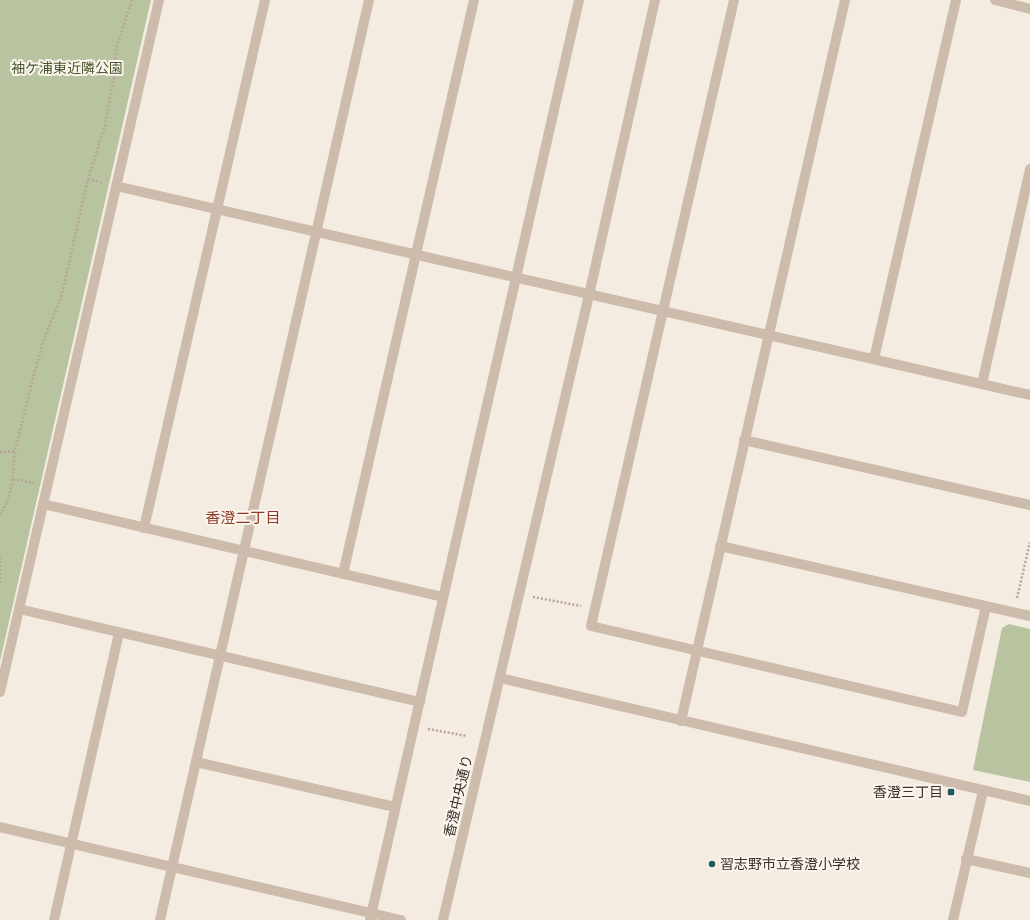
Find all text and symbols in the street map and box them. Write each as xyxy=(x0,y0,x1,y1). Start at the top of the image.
park label: 袖ケ浦東近隣公園 xyxy=(11,60,123,76)
district label: 香澄二丁目 xyxy=(205,509,281,526)
street label: 香澄中央通り xyxy=(441,753,475,839)
place label: 香澄三丁目 xyxy=(873,784,943,800)
marker: 香澄三丁目 xyxy=(946,787,956,797)
place label: 習志野市立香澄小学校 xyxy=(720,856,860,872)
marker: 習志野市立香澄小学校 xyxy=(707,859,717,869)

